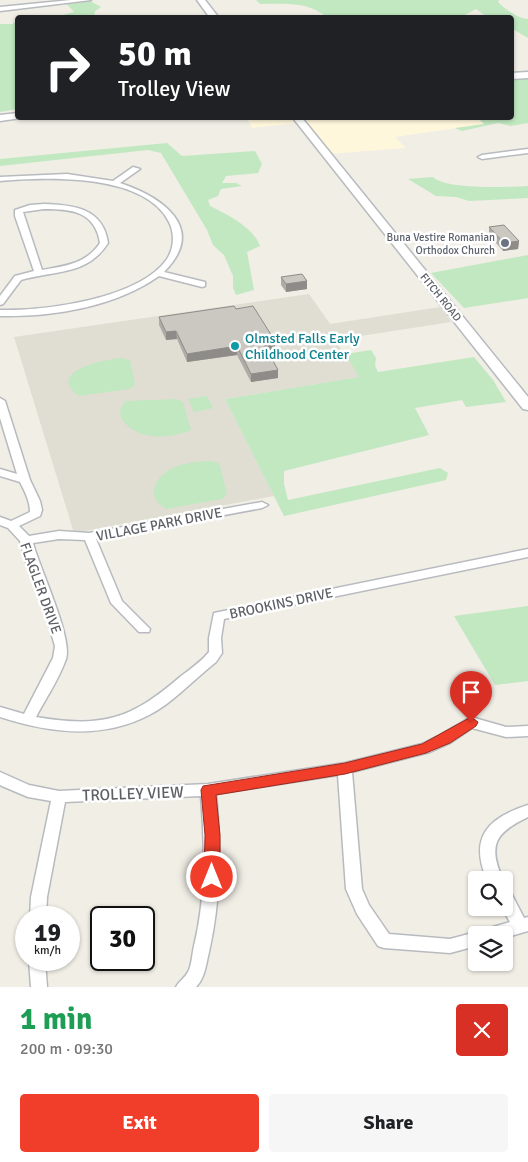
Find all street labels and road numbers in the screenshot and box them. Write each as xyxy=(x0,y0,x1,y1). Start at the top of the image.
street label: FITCH ROAD xyxy=(417,271,464,324)
street label: VILLAGE PARK DRIVE xyxy=(95,504,224,545)
street label: FLAGLER DRIVE xyxy=(16,540,65,636)
street label: BROOKINS DRIVE xyxy=(228,584,335,623)
street label: TROLLEY VIEW xyxy=(82,782,184,806)

